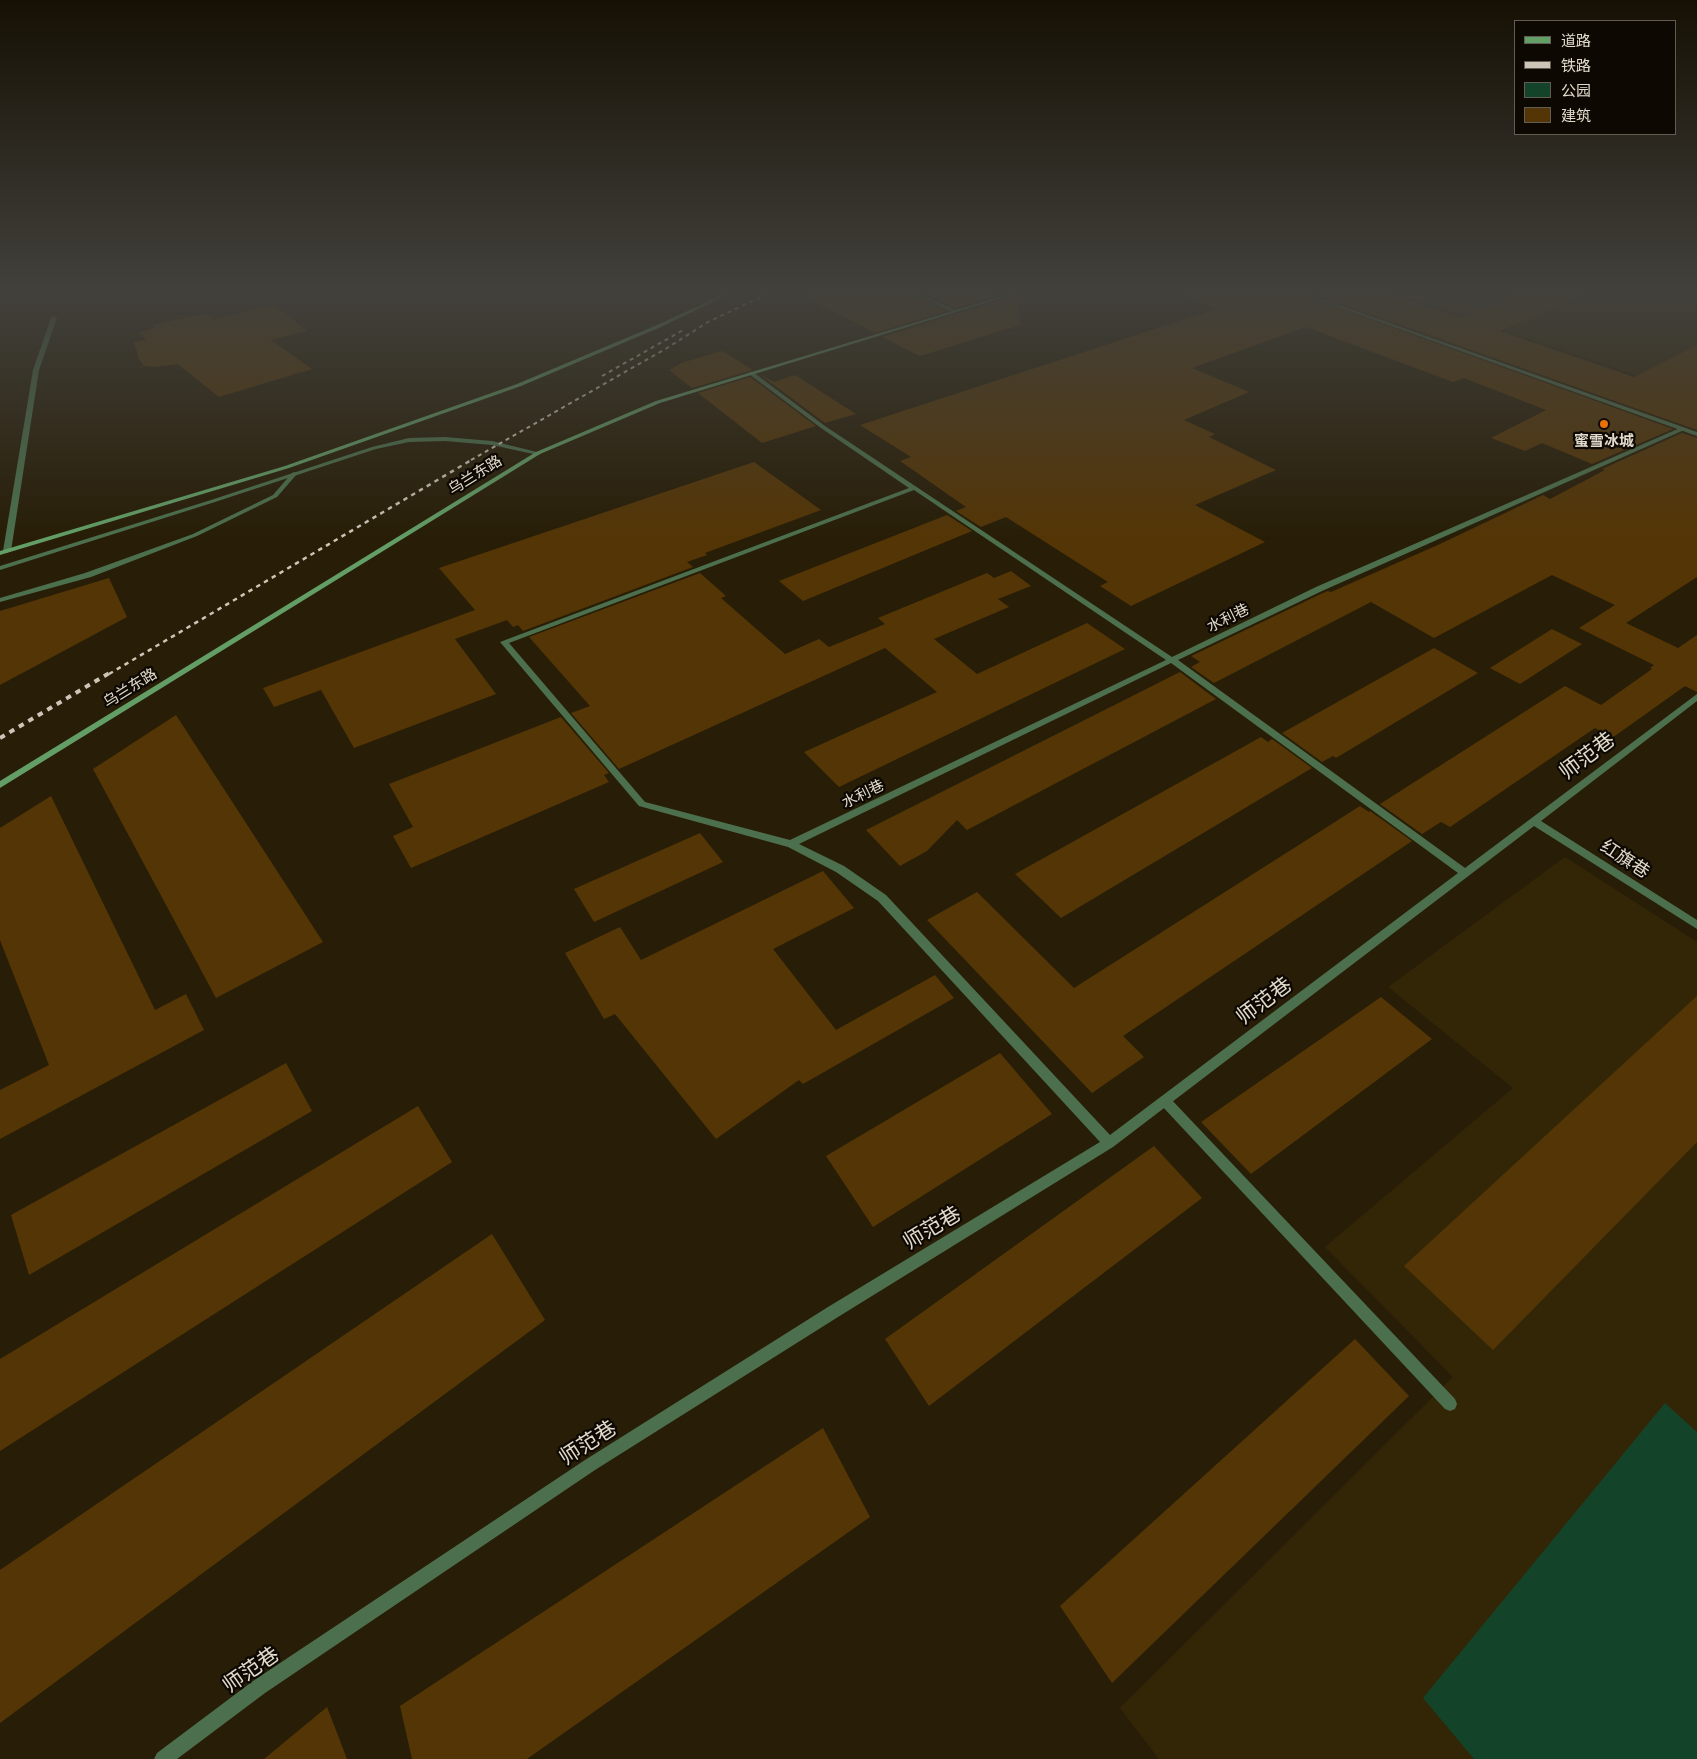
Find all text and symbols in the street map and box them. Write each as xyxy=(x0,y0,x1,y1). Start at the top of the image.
legend xyxy=(1514,20,1677,135)
text: 道路 xyxy=(1561,31,1591,49)
text: 铁路 xyxy=(1561,56,1591,74)
text: 公园 xyxy=(1561,81,1591,99)
text: 建筑 xyxy=(1561,106,1591,124)
marker: 蜜雪冰城 xyxy=(1598,418,1610,430)
place label: 蜜雪冰城 xyxy=(1574,432,1634,450)
street label: 乌兰东路 xyxy=(445,451,505,499)
street label: 水利巷 xyxy=(1204,600,1252,636)
street label: 乌兰东路 xyxy=(100,664,160,712)
street label: 师范巷 xyxy=(1554,727,1620,785)
street label: 水利巷 xyxy=(839,776,887,812)
street label: 红旗巷 xyxy=(1596,835,1654,883)
street label: 师范巷 xyxy=(1231,972,1297,1030)
street label: 师范巷 xyxy=(899,1201,965,1255)
street label: 师范巷 xyxy=(555,1415,621,1471)
street label: 师范巷 xyxy=(218,1642,284,1698)

